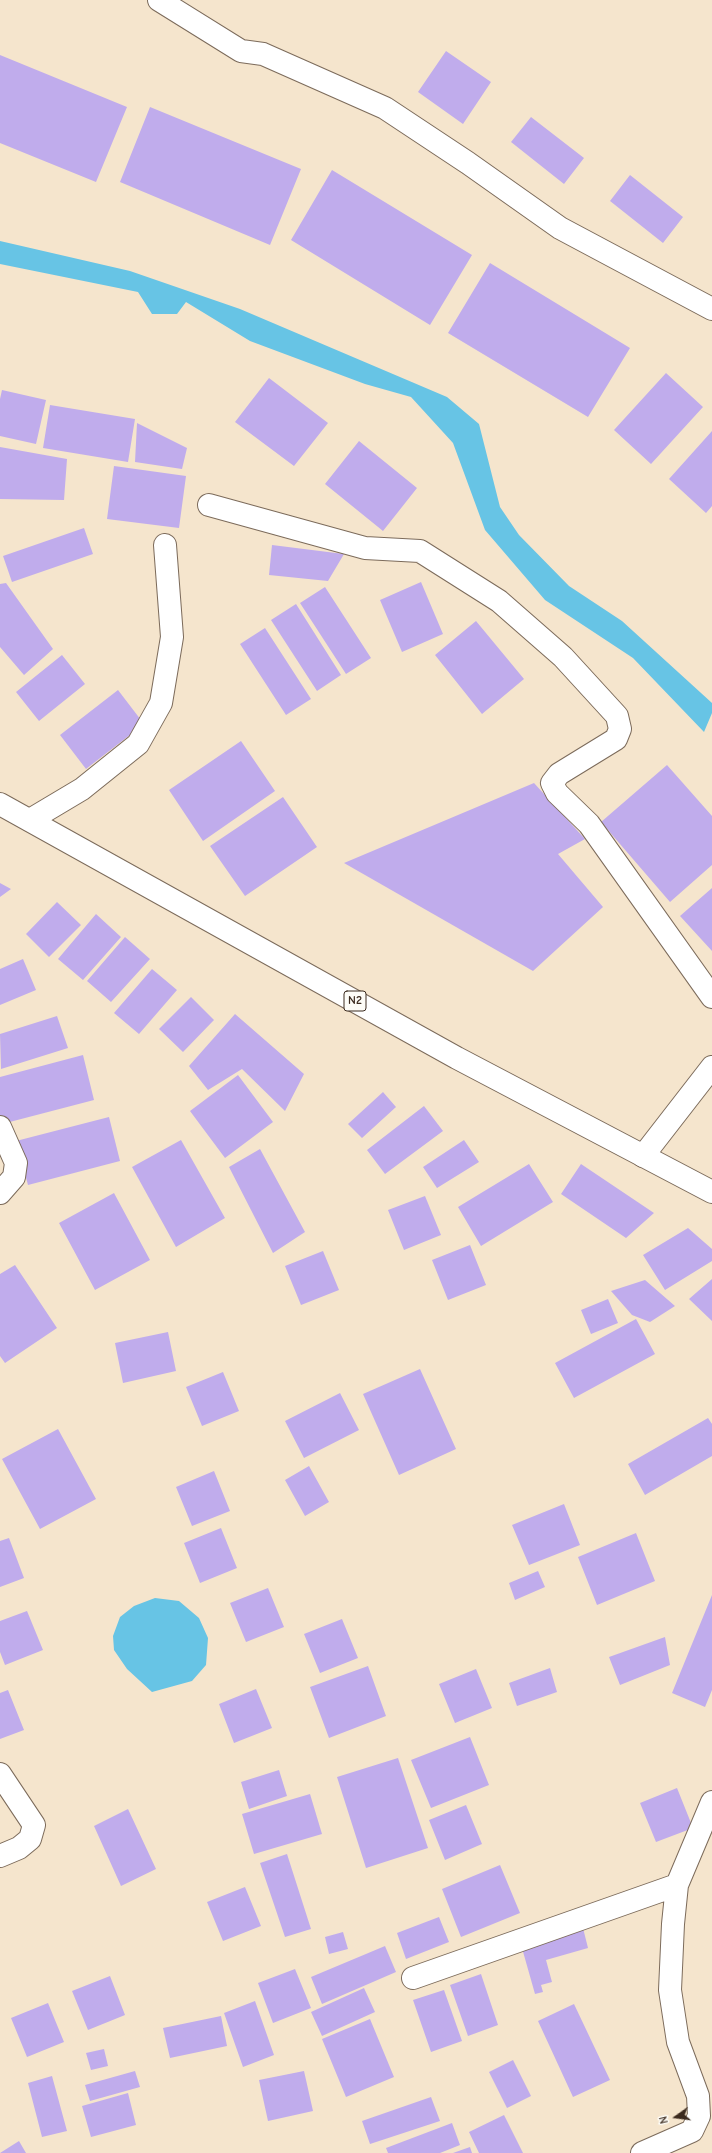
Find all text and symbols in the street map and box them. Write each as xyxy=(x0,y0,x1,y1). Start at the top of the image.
road number: N2 xyxy=(344,991,366,1011)
north arrow xyxy=(656,2097,696,2137)
text: N xyxy=(657,2115,671,2125)

